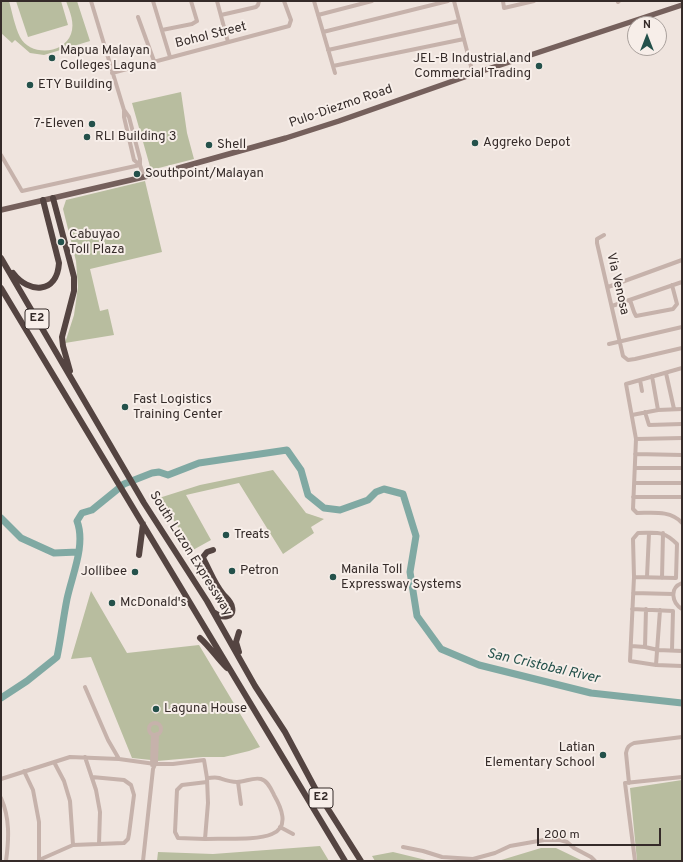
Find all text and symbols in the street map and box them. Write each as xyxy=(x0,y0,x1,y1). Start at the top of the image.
north arrow xyxy=(627,16,667,56)
text: N xyxy=(643,18,651,32)
street label: Bohol Street xyxy=(174,20,248,52)
place label: Mapua Malayan Colleges Laguna xyxy=(60,43,156,74)
place label: JEL-B Industrial and Commercial Trading xyxy=(413,51,531,82)
marker: Mapua Malayan Colleges Laguna xyxy=(47,53,57,63)
marker: JEL-B Industrial and Commercial Trading xyxy=(534,61,544,71)
place label: ETY Building xyxy=(38,77,113,93)
marker: ETY Building xyxy=(25,80,35,90)
street label: Pulo-Diezmo Road xyxy=(287,82,395,132)
place label: 7-Eleven xyxy=(34,116,84,132)
marker: 7-Eleven xyxy=(87,119,97,129)
place label: RLI Building 3 xyxy=(95,129,177,145)
marker: RLI Building 3 xyxy=(82,132,92,142)
place label: Aggreko Depot xyxy=(483,135,570,151)
place label: Shell xyxy=(217,137,246,153)
marker: Aggreko Depot xyxy=(470,138,480,148)
marker: Shell xyxy=(204,140,214,150)
place label: Southpoint/Malayan xyxy=(145,166,264,182)
marker: Southpoint/Malayan xyxy=(132,169,142,179)
place label: Cabuyao Toll Plaza xyxy=(69,227,124,258)
marker: Cabuyao Toll Plaza xyxy=(56,237,66,247)
street label: Via Venosa xyxy=(602,251,632,317)
road number: E2 xyxy=(25,309,49,329)
place label: Fast Logistics Training Center xyxy=(133,392,223,423)
marker: Fast Logistics Training Center xyxy=(120,402,130,412)
street label: South Luzon Expressway xyxy=(145,489,235,619)
place label: Treats xyxy=(234,527,270,543)
marker: Treats xyxy=(221,530,231,540)
place label: Manila Toll Expressway Systems xyxy=(341,562,462,593)
place label: Petron xyxy=(240,563,279,579)
place label: Jollibee xyxy=(81,564,127,580)
marker: Petron xyxy=(227,566,237,576)
marker: Jollibee xyxy=(130,567,140,577)
marker: Manila Toll Expressway Systems xyxy=(328,572,338,582)
place label: McDonald's xyxy=(120,595,187,611)
marker: McDonald's xyxy=(107,598,117,608)
water label: San Cristobal River xyxy=(485,646,601,688)
place label: Laguna House xyxy=(164,701,247,717)
marker: Laguna House xyxy=(151,704,161,714)
place label: Latian Elementary School xyxy=(485,740,595,771)
marker: Latian Elementary School xyxy=(598,750,608,760)
road number: E2 xyxy=(309,788,333,808)
scale bar xyxy=(539,820,663,846)
text: 200 m xyxy=(544,827,580,843)

